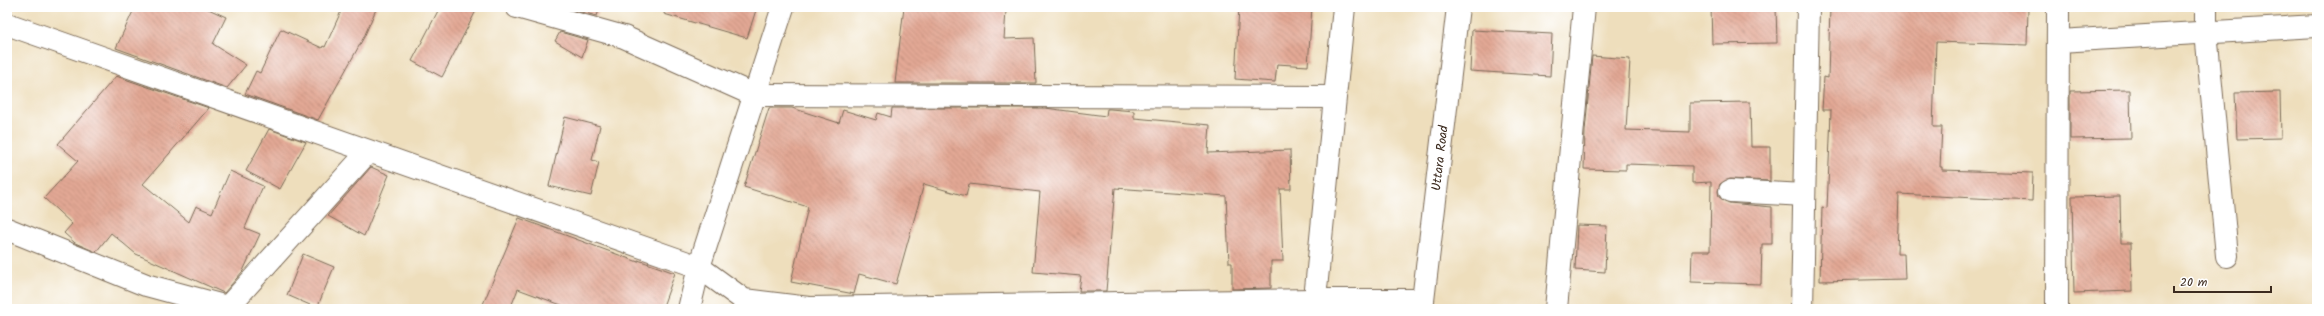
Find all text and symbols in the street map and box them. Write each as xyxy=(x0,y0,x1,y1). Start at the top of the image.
street label: Uttara Road xyxy=(1426,124,1454,192)
scale bar xyxy=(2174,268,2271,294)
text: 20 m xyxy=(2180,273,2208,292)

